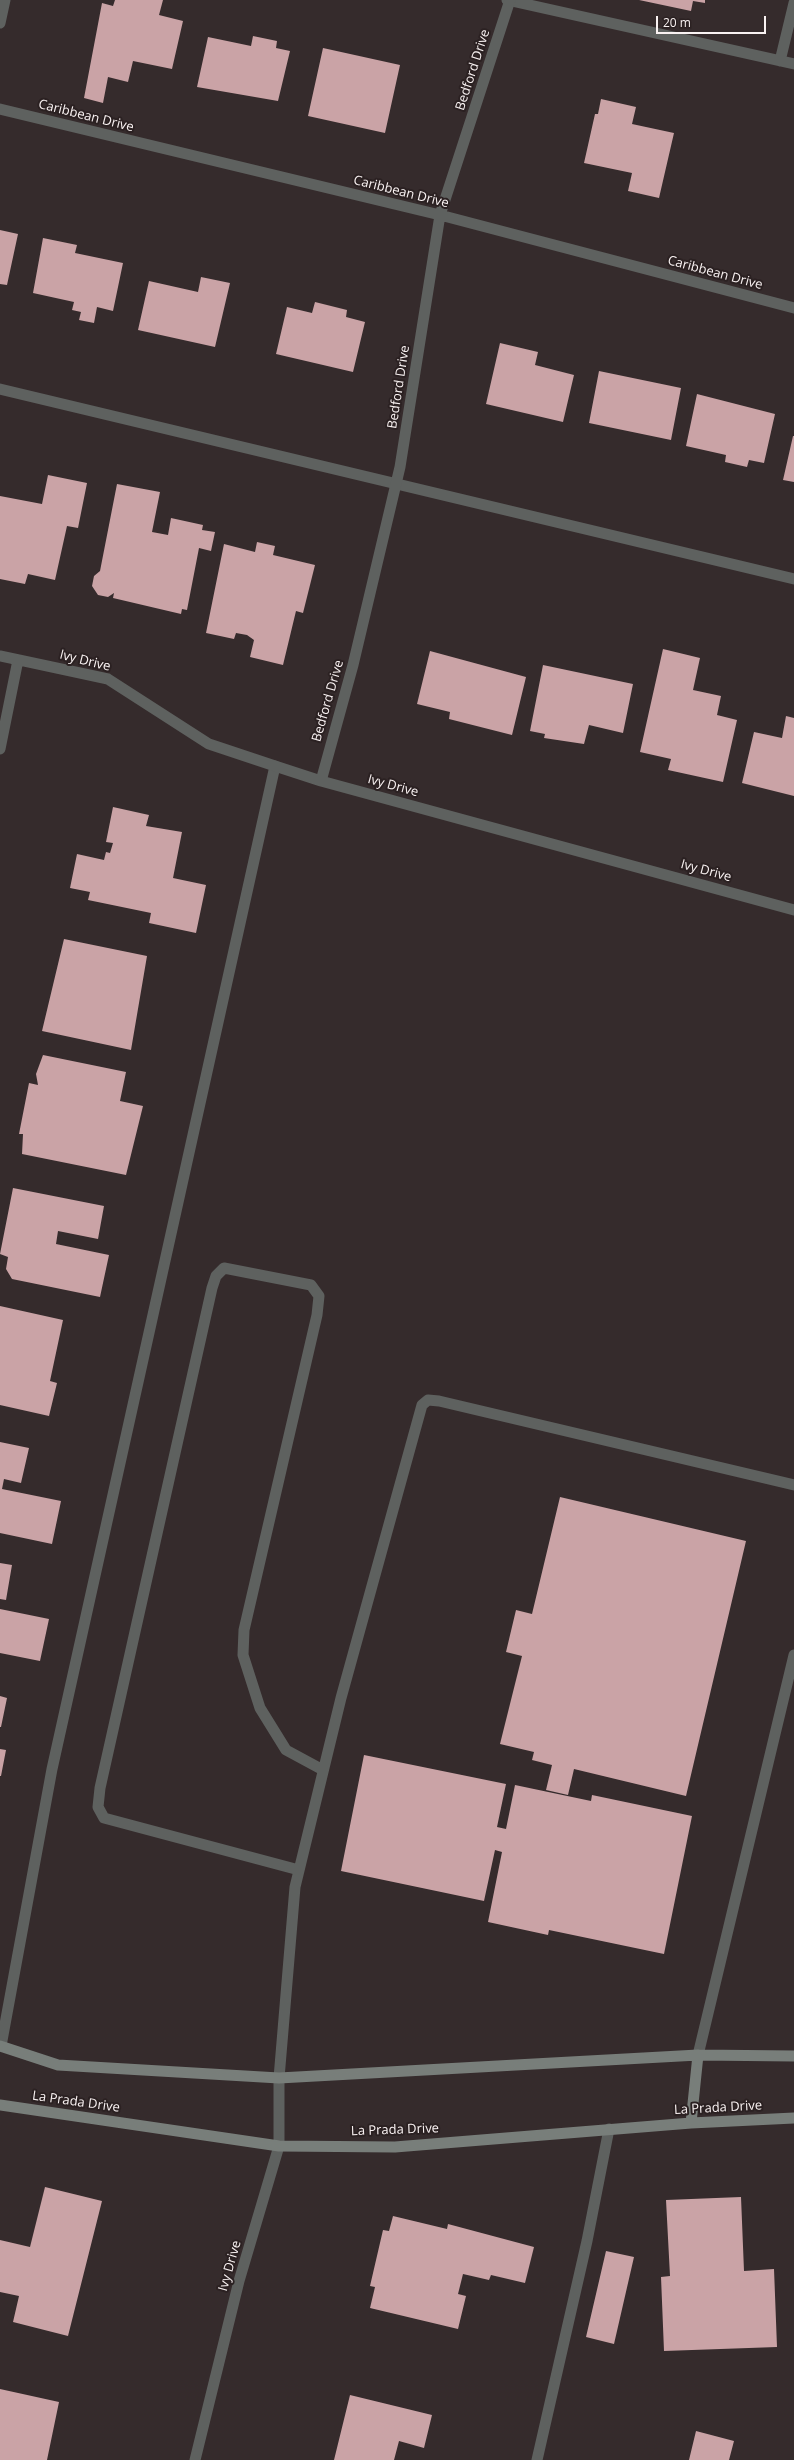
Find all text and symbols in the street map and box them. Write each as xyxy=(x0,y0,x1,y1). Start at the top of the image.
scale bar xyxy=(658,8,768,34)
text: 20 m xyxy=(663,14,691,31)
street label: Bedford Drive xyxy=(453,27,493,113)
street label: Caribbean Drive xyxy=(37,97,135,135)
street label: Caribbean Drive xyxy=(352,173,450,211)
street label: Caribbean Drive xyxy=(666,253,764,293)
street label: Bedford Drive xyxy=(385,344,413,430)
street label: Ivy Drive xyxy=(58,647,112,675)
street label: Bedford Drive xyxy=(309,658,347,744)
street label: Ivy Drive xyxy=(366,772,420,800)
street label: Ivy Drive xyxy=(679,857,733,885)
street label: La Prada Drive xyxy=(31,2088,121,2116)
street label: La Prada Drive xyxy=(674,2098,762,2118)
street label: La Prada Drive xyxy=(351,2121,439,2139)
street label: Ivy Drive xyxy=(215,2239,245,2293)

